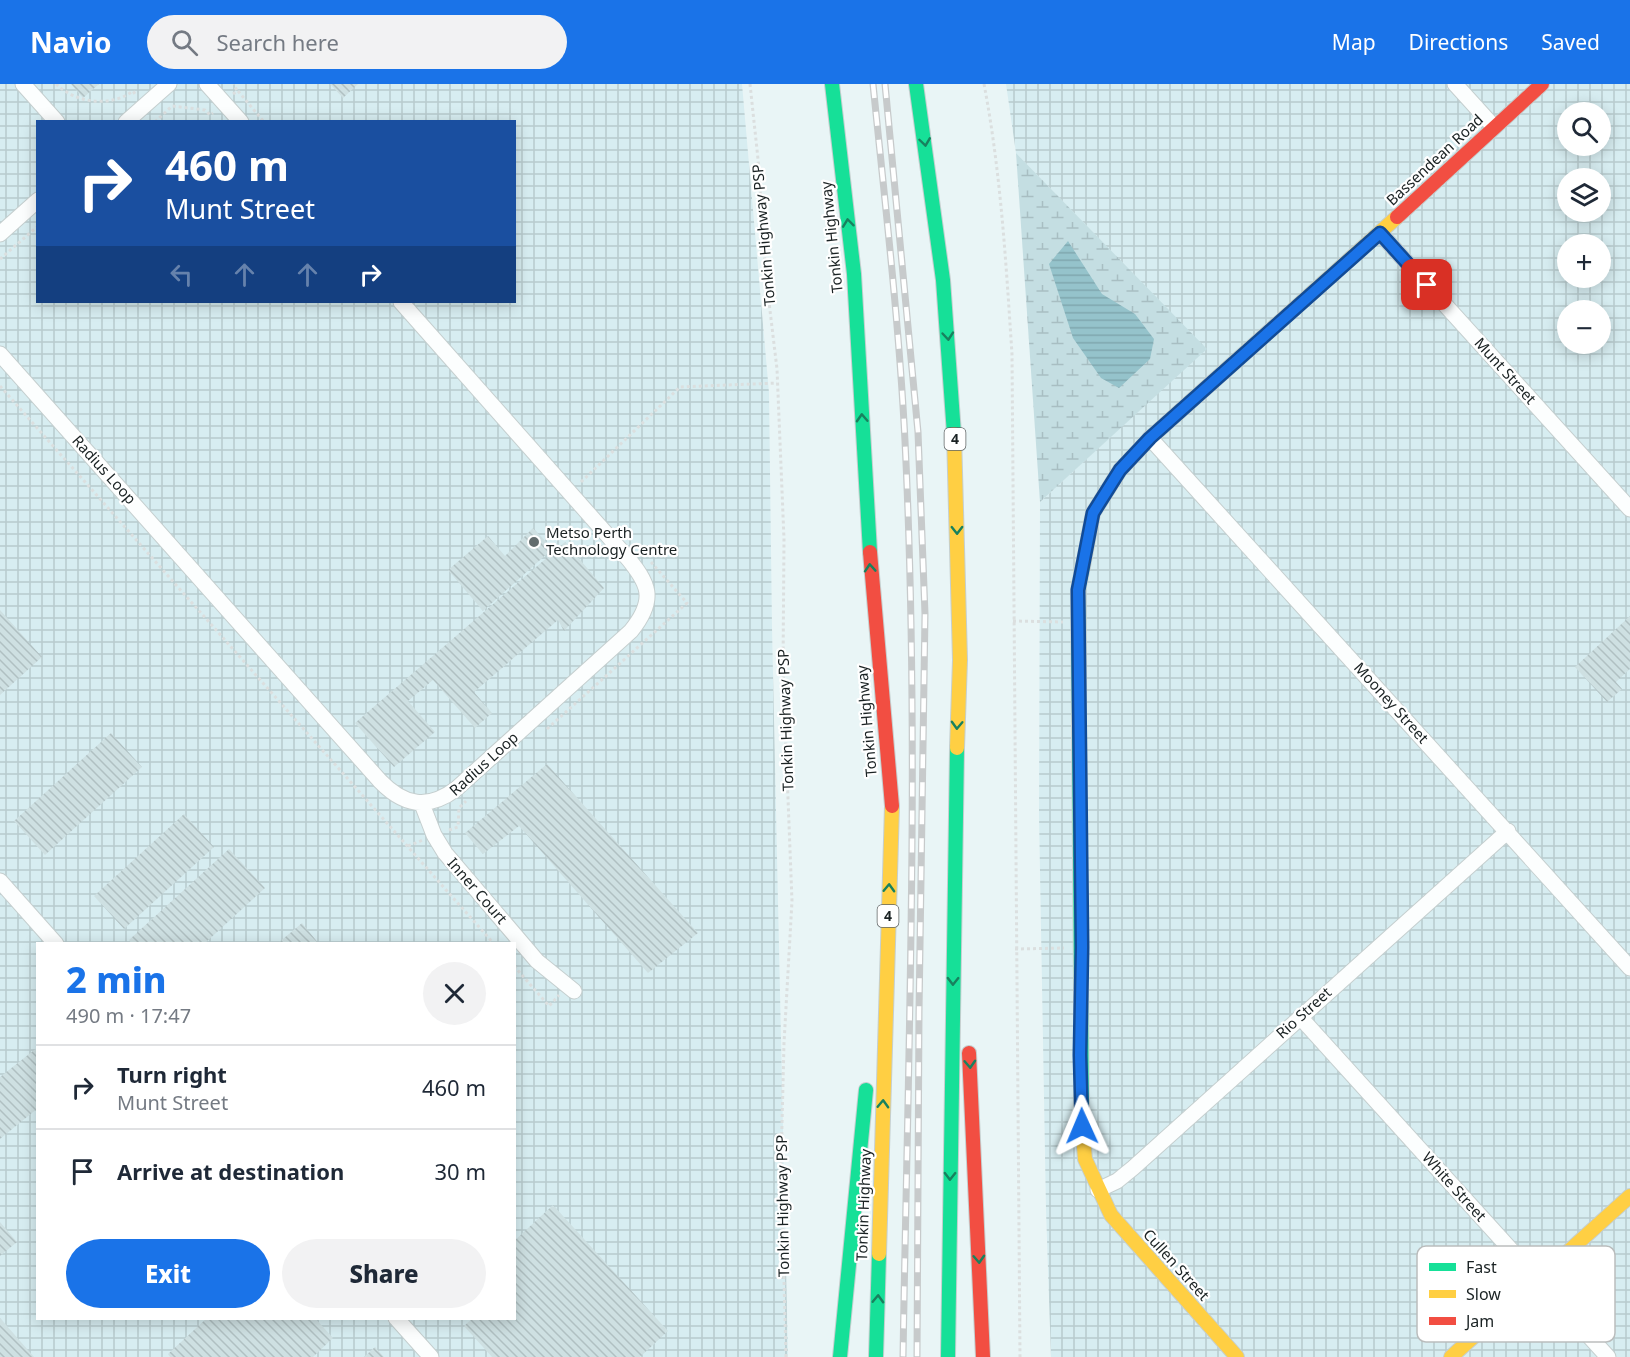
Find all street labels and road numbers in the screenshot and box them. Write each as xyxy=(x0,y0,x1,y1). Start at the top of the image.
street label: Bassendean Road xyxy=(1382,109,1487,209)
street label: Tonkin Highway PSP xyxy=(747,163,779,307)
street label: Tonkin Highway xyxy=(815,180,847,294)
street label: Munt Street xyxy=(1470,333,1541,408)
road number: 4 xyxy=(944,428,966,450)
street label: Radius Loop xyxy=(68,431,141,508)
street label: Tonkin Highway PSP xyxy=(773,649,797,791)
street label: Mooney Street xyxy=(1350,658,1434,748)
street label: Tonkin Highway xyxy=(851,664,881,778)
street label: Radius Loop xyxy=(445,727,522,800)
street label: Inner Court xyxy=(443,853,512,928)
road number: 4 xyxy=(878,905,898,927)
street label: Rio Street xyxy=(1271,982,1336,1042)
street label: Tonkin Highway PSP xyxy=(771,1135,793,1277)
street label: White Street xyxy=(1418,1147,1492,1226)
street label: Tonkin Highway xyxy=(851,1148,875,1261)
street label: Cullen Street xyxy=(1139,1224,1215,1305)

